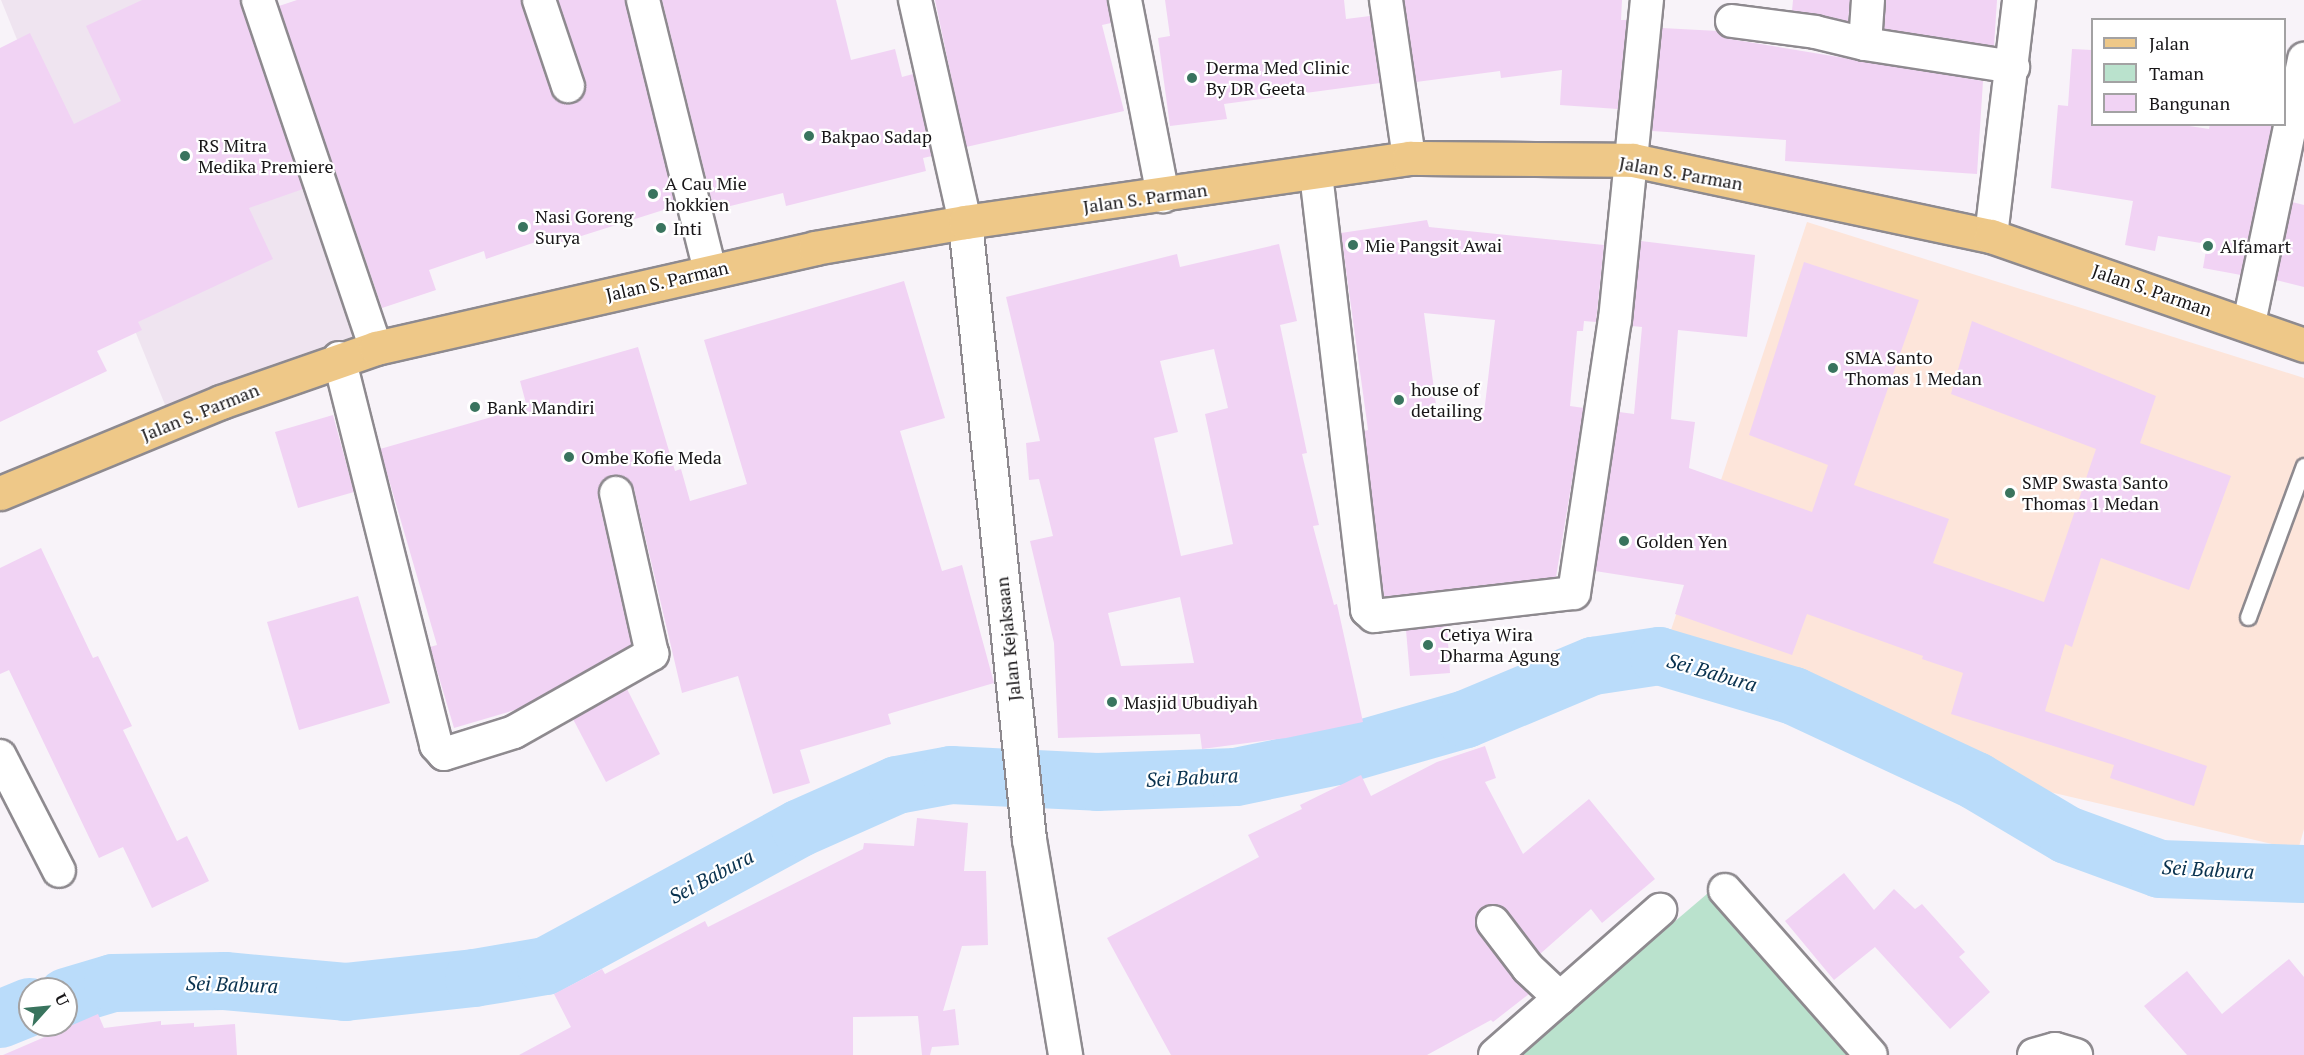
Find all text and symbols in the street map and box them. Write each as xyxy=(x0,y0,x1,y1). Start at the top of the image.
legend xyxy=(2091,18,2286,126)
text: Jalan xyxy=(2149,31,2189,55)
place label: Derma Med Clinic By DR Geeta xyxy=(1206,57,1350,100)
text: Taman xyxy=(2149,61,2204,85)
marker: Derma Med Clinic By DR Geeta xyxy=(1183,69,1201,87)
text: Bangunan xyxy=(2149,91,2230,115)
place label: Bakpao Sadap xyxy=(821,125,932,147)
marker: Bakpao Sadap xyxy=(802,129,816,143)
place label: RS Mitra Medika Premiere xyxy=(198,135,333,178)
marker: RS Mitra Medika Premiere xyxy=(176,147,194,165)
street label: Jalan S. Parman xyxy=(1617,151,1745,195)
place label: A Cau Mie hokkien xyxy=(665,173,747,216)
street label: Jalan S. Parman xyxy=(1081,179,1209,217)
marker: A Cau Mie hokkien xyxy=(646,187,660,201)
place label: Nasi Goreng Surya xyxy=(535,206,633,248)
place label: Inti xyxy=(673,217,702,239)
marker: Nasi Goreng Surya xyxy=(516,220,530,234)
marker: Inti xyxy=(654,221,668,235)
place label: Mie Pangsit Awai xyxy=(1365,234,1503,256)
place label: Alfamart xyxy=(2220,235,2291,257)
marker: Mie Pangsit Awai xyxy=(1346,238,1360,252)
marker: Alfamart xyxy=(2201,239,2215,253)
street label: Jalan S. Parman xyxy=(603,256,731,306)
street label: Jalan S. Parman xyxy=(2089,259,2215,321)
place label: SMA Santo Thomas 1 Medan xyxy=(1845,347,1982,389)
marker: SMA Santo Thomas 1 Medan xyxy=(1826,361,1840,375)
street label: Jalan S. Parman xyxy=(138,378,262,446)
place label: house of detailing xyxy=(1411,379,1482,422)
marker: house of detailing xyxy=(1392,393,1406,407)
place label: Bank Mandiri xyxy=(487,396,595,418)
marker: Bank Mandiri xyxy=(468,400,482,414)
place label: Ombe Kofie Meda xyxy=(581,446,722,468)
marker: Ombe Kofie Meda xyxy=(562,450,576,464)
place label: SMP Swasta Santo Thomas 1 Medan xyxy=(2022,472,2168,514)
marker: SMP Swasta Santo Thomas 1 Medan xyxy=(2003,486,2017,500)
place label: Golden Yen xyxy=(1636,530,1728,552)
marker: Golden Yen xyxy=(1617,534,1631,548)
street label: Jalan Kejaksaan xyxy=(991,576,1025,702)
place label: Cetiya Wira Dharma Agung xyxy=(1440,624,1560,666)
marker: Cetiya Wira Dharma Agung xyxy=(1421,638,1435,652)
water label: Sei Babura xyxy=(1664,648,1760,696)
place label: Masjid Ubudiyah xyxy=(1124,691,1258,713)
marker: Masjid Ubudiyah xyxy=(1105,695,1119,709)
water label: Sei Babura xyxy=(1145,763,1239,791)
water label: Sei Babura xyxy=(664,844,758,908)
water label: Sei Babura xyxy=(2161,855,2255,883)
water label: Sei Babura xyxy=(185,970,279,998)
north arrow xyxy=(18,977,78,1037)
text: U xyxy=(50,990,75,1010)

